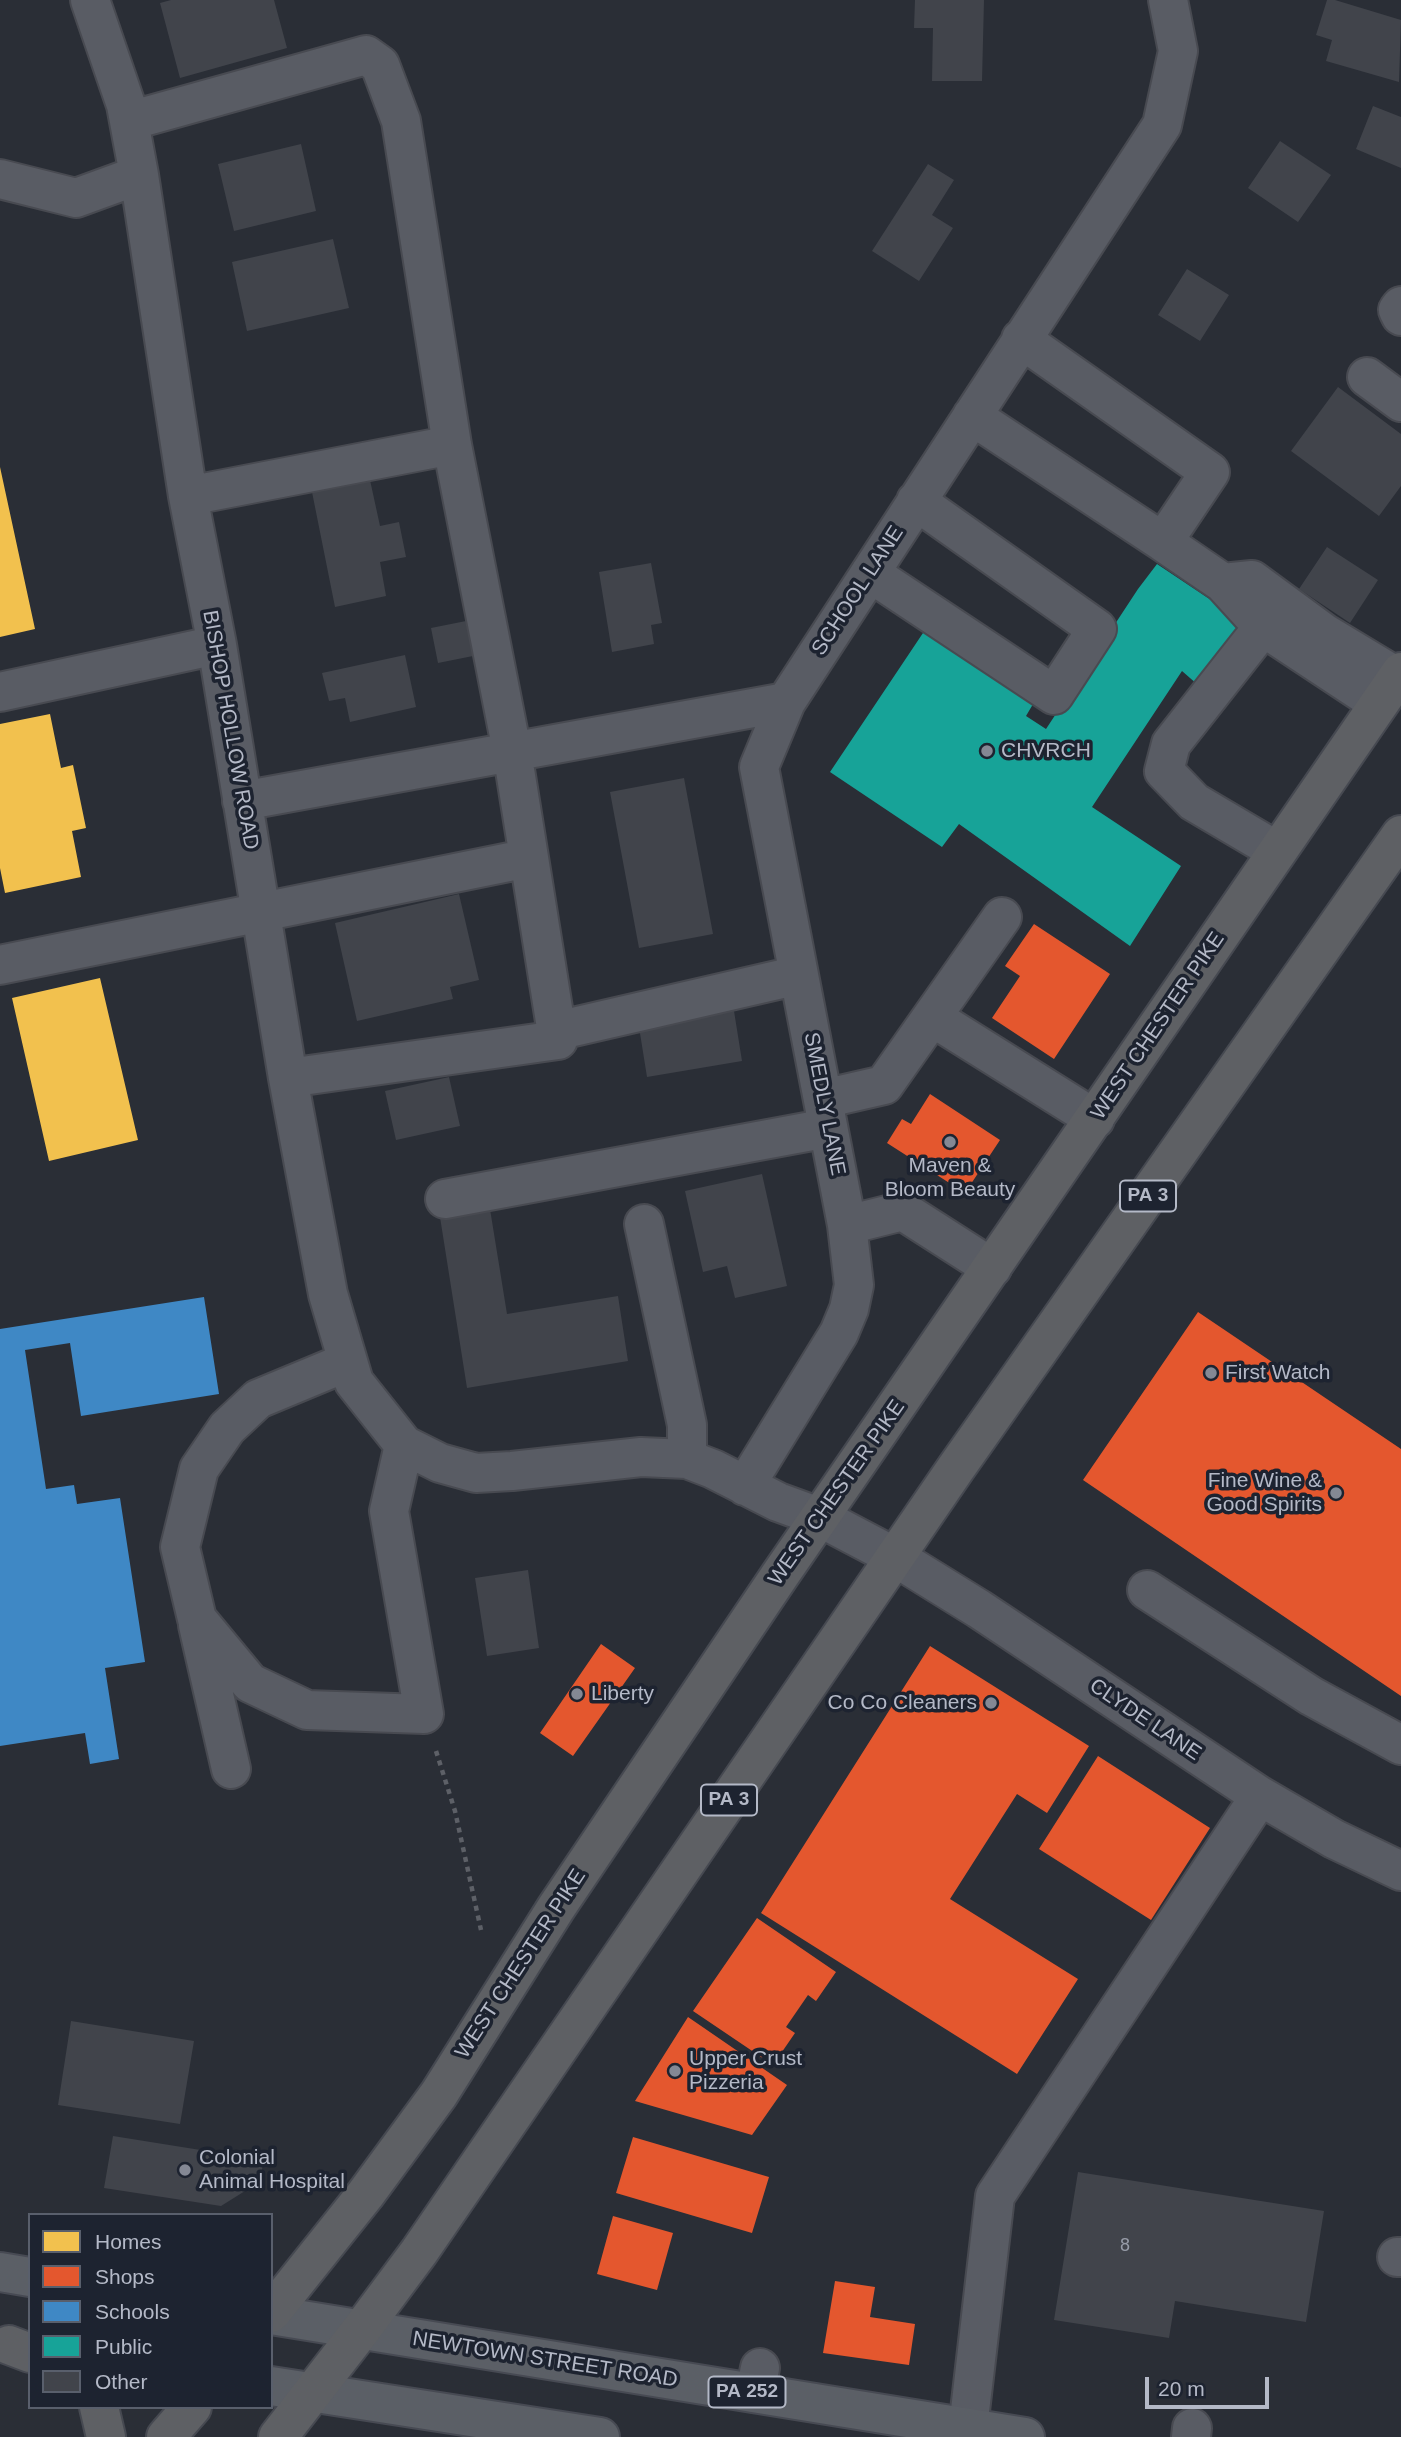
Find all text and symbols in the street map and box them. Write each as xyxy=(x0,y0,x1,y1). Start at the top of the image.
street label: SCHOOL LANE xyxy=(807,521,909,661)
street label: BISHOP HOLLOW ROAD xyxy=(197,608,263,852)
place label: CHVRCH xyxy=(1001,738,1091,764)
marker: CHVRCH xyxy=(979,743,995,759)
street label: WEST CHESTER PIKE xyxy=(1086,928,1230,1124)
street label: SMEDLY LANE xyxy=(798,1030,850,1178)
marker: Maven & Bloom Beauty xyxy=(942,1134,958,1150)
place label: Maven & Bloom Beauty xyxy=(885,1153,1015,1203)
road number: PA 3 xyxy=(1120,1180,1176,1212)
place label: First Watch xyxy=(1225,1360,1330,1386)
marker: First Watch xyxy=(1203,1365,1219,1381)
street label: WEST CHESTER PIKE xyxy=(763,1395,911,1591)
place label: Fine Wine & Good Spirits xyxy=(1206,1468,1322,1518)
marker: Fine Wine & Good Spirits xyxy=(1328,1485,1344,1501)
street label: CLYDE LANE xyxy=(1084,1673,1206,1767)
place label: Liberty xyxy=(591,1681,654,1707)
marker: Liberty xyxy=(569,1686,585,1702)
place label: Co Co Cleaners xyxy=(828,1690,977,1716)
marker: Co Co Cleaners xyxy=(983,1695,999,1711)
road number: PA 3 xyxy=(701,1784,757,1816)
street label: WEST CHESTER PIKE xyxy=(450,1865,592,2063)
place label: Upper Crust Pizzeria xyxy=(689,2046,802,2096)
marker: Upper Crust Pizzeria xyxy=(667,2063,683,2079)
place label: Colonial Animal Hospital xyxy=(199,2145,345,2195)
marker: Colonial Animal Hospital xyxy=(177,2162,193,2178)
legend xyxy=(28,2213,273,2409)
text: Homes xyxy=(95,2230,162,2253)
house number: 8 xyxy=(1120,2235,1130,2257)
text: Shops xyxy=(95,2265,155,2288)
text: Schools xyxy=(95,2300,170,2323)
street label: NEWTOWN STREET ROAD xyxy=(411,2327,679,2393)
text: Public xyxy=(95,2335,152,2358)
scale bar xyxy=(1149,2364,1273,2408)
text: Other xyxy=(95,2370,148,2393)
road number: PA 252 xyxy=(708,2376,786,2408)
text: 20 m xyxy=(1158,2377,1205,2400)

